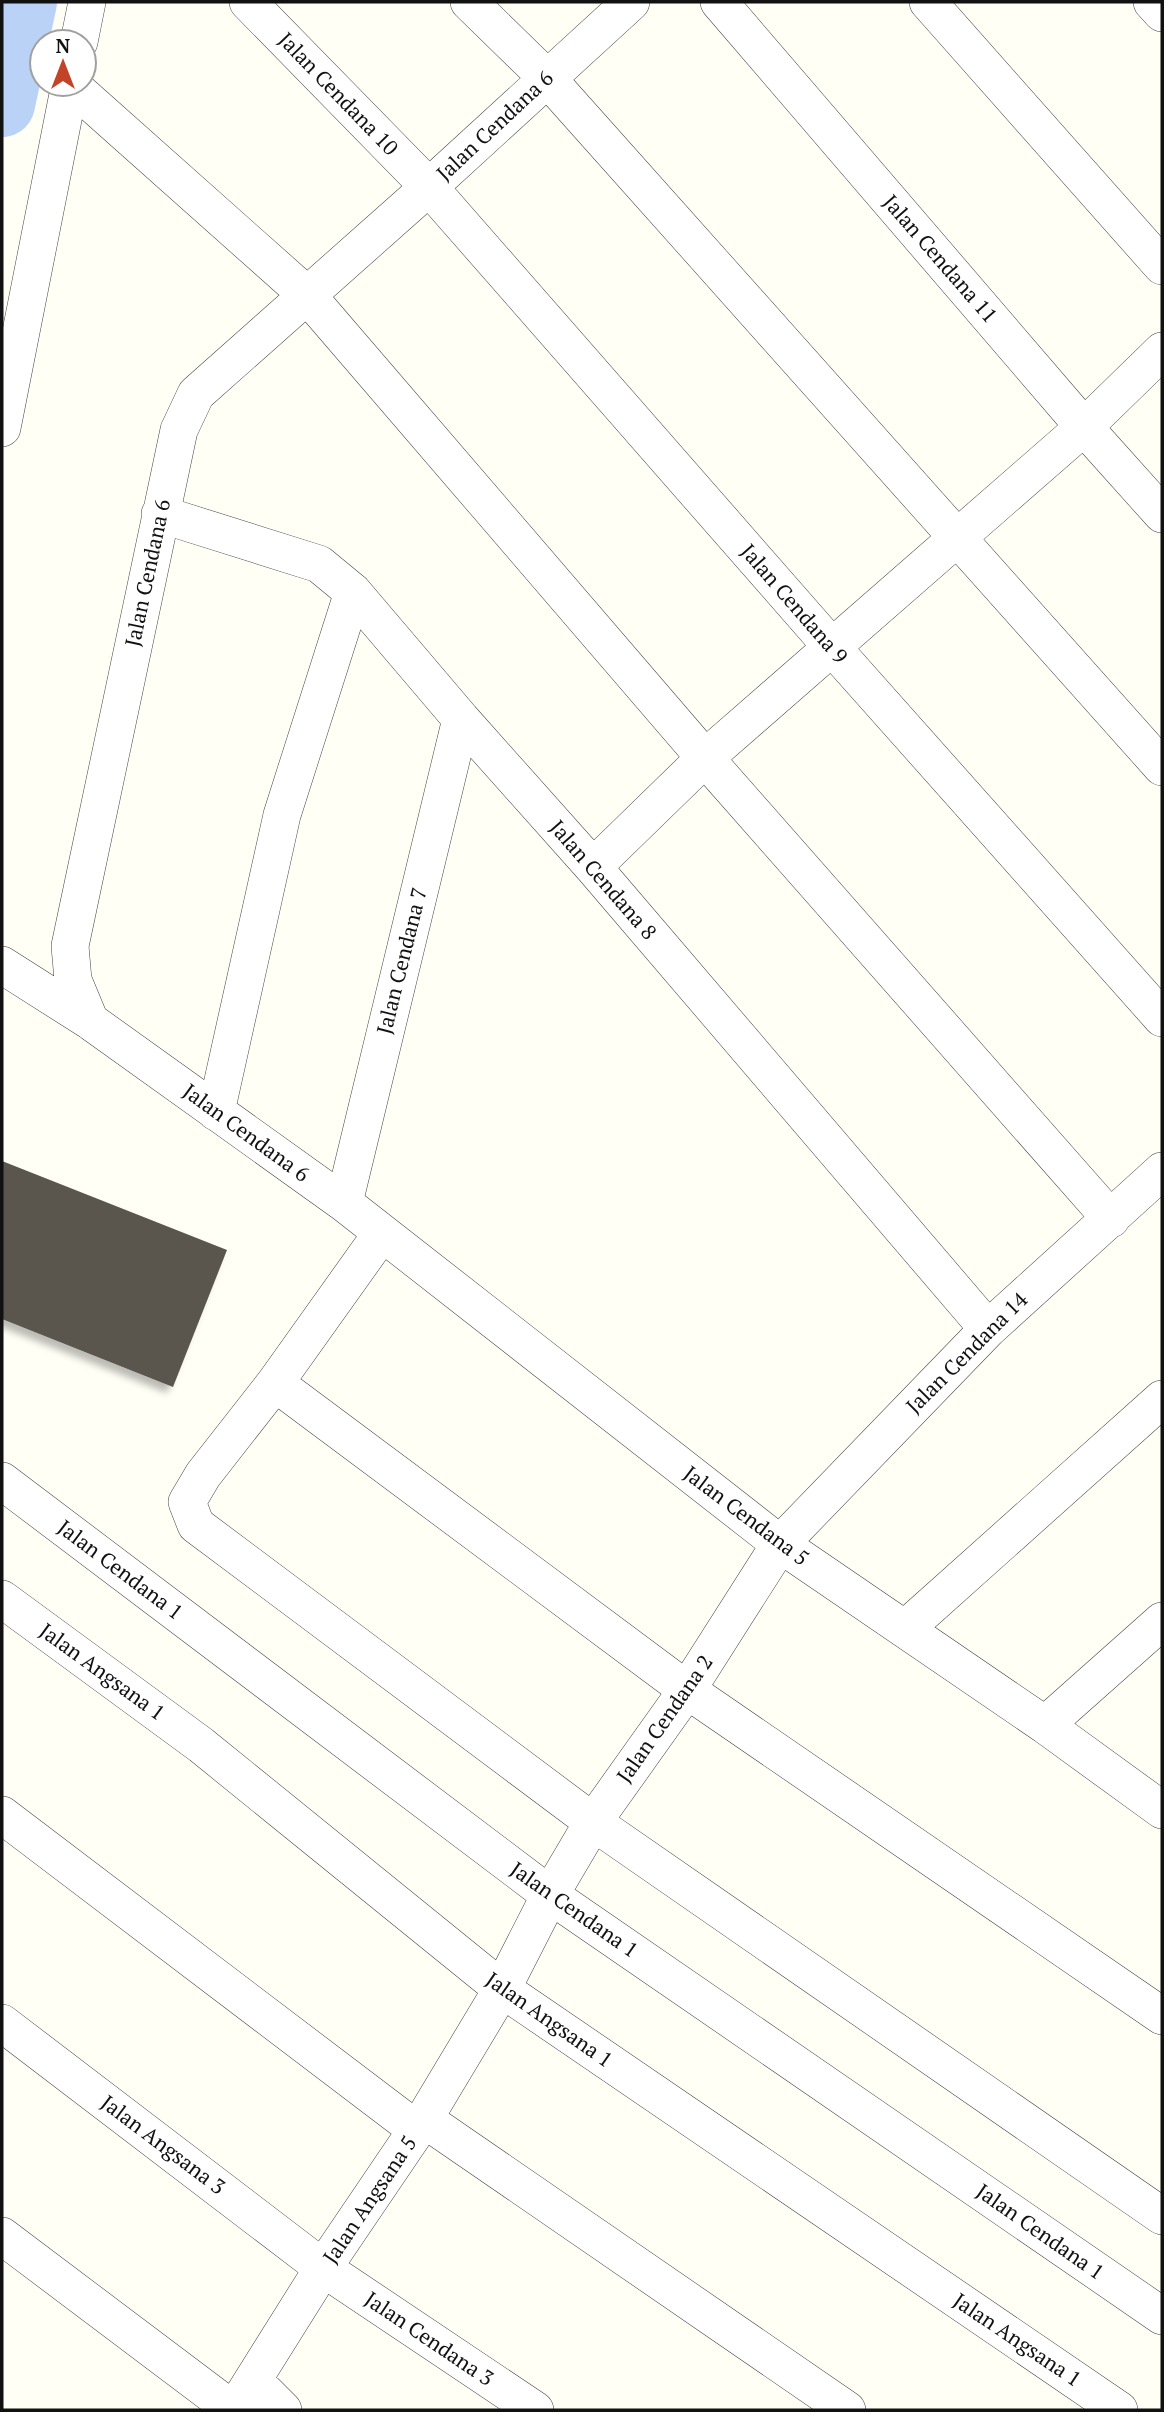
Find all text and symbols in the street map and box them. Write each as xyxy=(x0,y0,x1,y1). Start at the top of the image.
street label: Jalan Cendana 10 xyxy=(273,26,405,161)
north arrow xyxy=(28,28,98,98)
text: N xyxy=(56,33,71,58)
street label: Jalan Cendana 6 xyxy=(430,64,559,187)
street label: Jalan Cendana 11 xyxy=(877,188,1004,328)
street label: Jalan Cendana 6 xyxy=(118,497,176,649)
street label: Jalan Cendana 9 xyxy=(735,538,855,669)
street label: Jalan Cendana 8 xyxy=(544,814,664,945)
street label: Jalan Cendana 7 xyxy=(369,885,433,1037)
street label: Jalan Cendana 6 xyxy=(178,1077,315,1188)
street label: Jalan Cendana 14 xyxy=(899,1285,1034,1419)
street label: Jalan Cendana 5 xyxy=(678,1459,815,1572)
street label: Jalan Cendana 1 xyxy=(52,1513,189,1626)
street label: Jalan Angsana 1 xyxy=(34,1616,171,1726)
street label: Jalan Cendana 2 xyxy=(610,1649,719,1788)
street label: Jalan Cendana 1 xyxy=(505,1855,644,1964)
street label: Jalan Angsana 1 xyxy=(481,1965,619,2073)
street label: Jalan Angsana 3 xyxy=(96,2088,231,2200)
street label: Jalan Angsana 5 xyxy=(316,2130,422,2269)
street label: Jalan Cendana 1 xyxy=(971,2177,1110,2286)
street label: Jalan Cendana 3 xyxy=(360,2285,500,2392)
street label: Jalan Angsana 1 xyxy=(948,2286,1087,2392)

